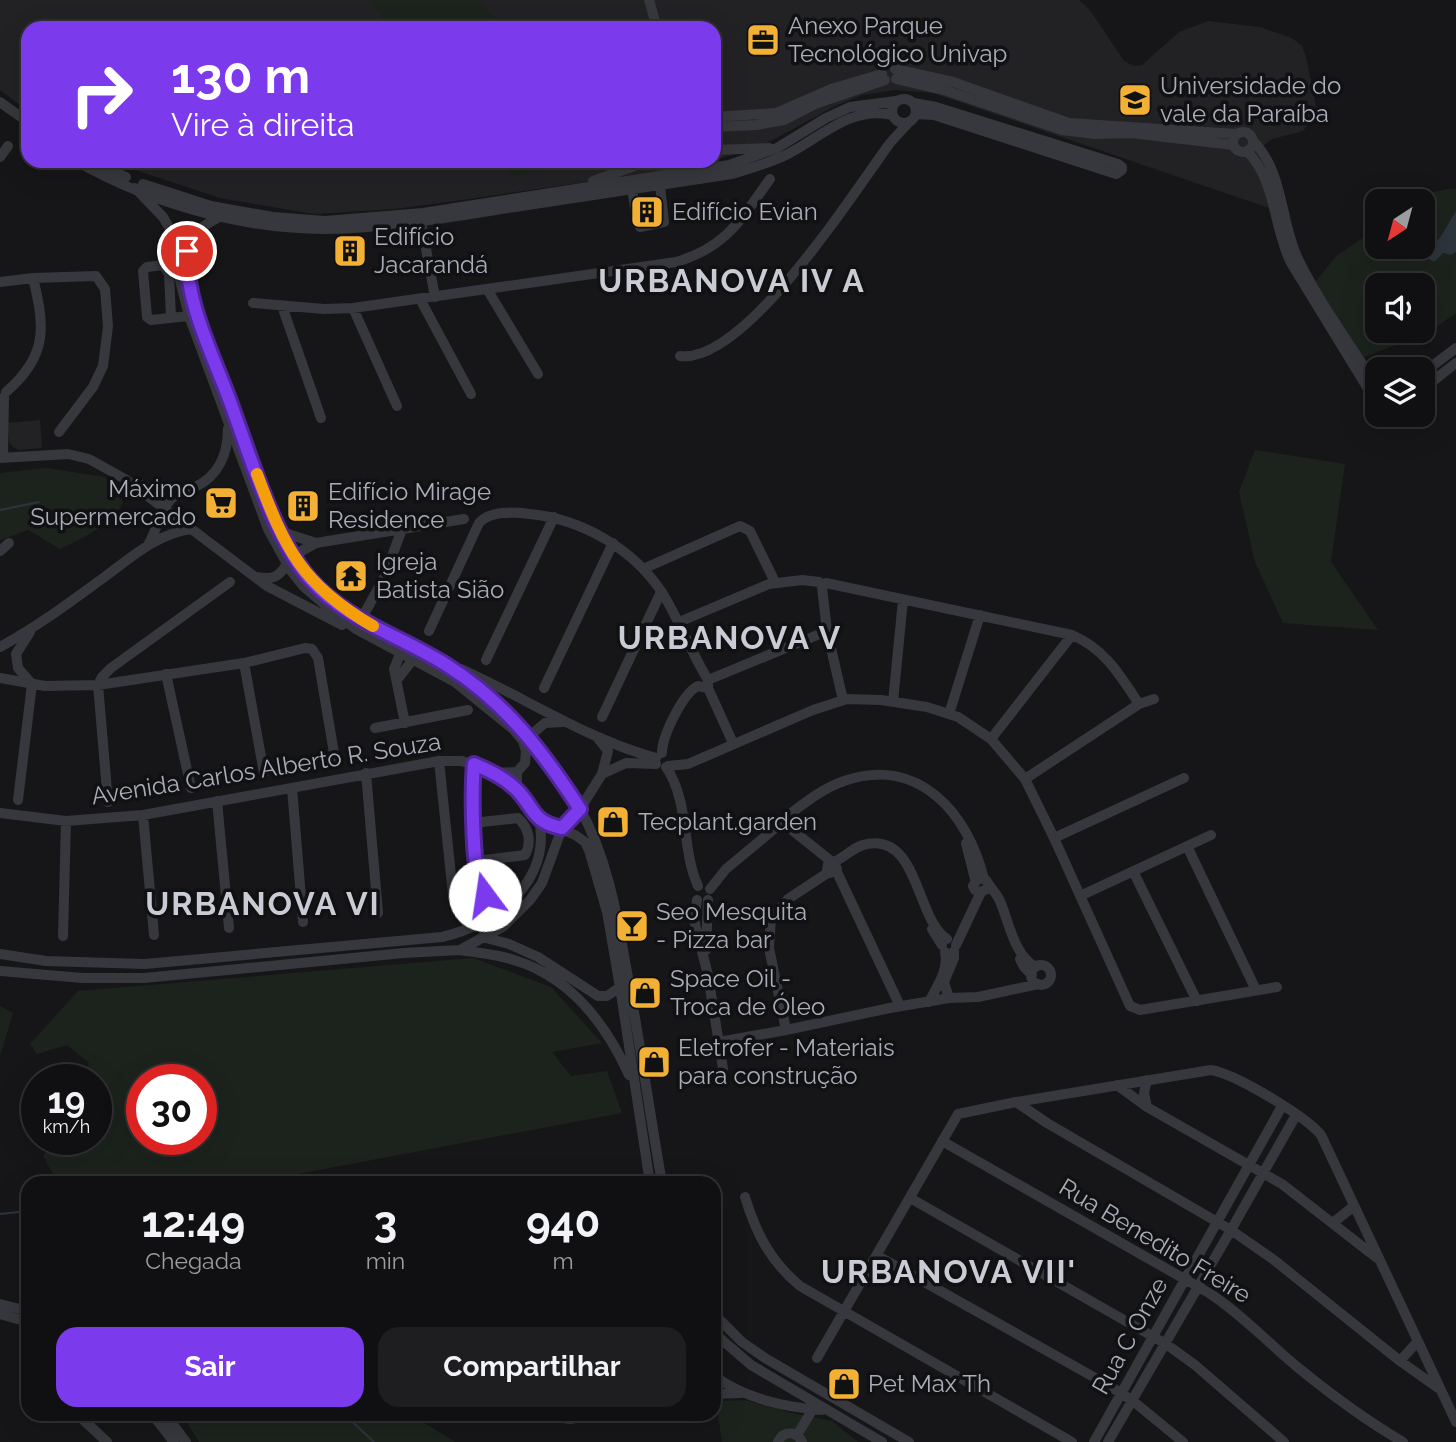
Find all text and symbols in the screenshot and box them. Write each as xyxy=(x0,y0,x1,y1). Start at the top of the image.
place label: Anexo Parque Tecnológico Univap xyxy=(788,11,1007,68)
office icon: Anexo Parque Tecnológico Univap xyxy=(744,21,782,59)
text: 130 m xyxy=(171,47,310,104)
icon: right xyxy=(56,49,147,140)
place label: Universidade do vale da Paraíba xyxy=(1160,71,1341,128)
school or university icon: Universidade do vale da Paraíba xyxy=(1116,81,1154,119)
text: Vire à direita xyxy=(171,106,354,143)
north arrow xyxy=(1365,189,1435,259)
map controls xyxy=(1365,189,1435,427)
building icon: Edifício Evian xyxy=(628,193,666,231)
place label: Edifício Evian xyxy=(672,197,818,226)
pin xyxy=(157,221,217,281)
place label: Edifício Jacarandá xyxy=(374,222,488,279)
icon: arrive xyxy=(168,232,206,270)
building icon: Edifício Jacarandá xyxy=(331,232,369,270)
district label: URBANOVA IV A xyxy=(598,262,866,299)
button: sound xyxy=(1365,273,1435,343)
button: layers xyxy=(1365,357,1435,427)
place label: Máximo Supermercado xyxy=(30,474,196,531)
place label: Edifício Mirage Residence xyxy=(328,477,491,534)
supermarket icon: Máximo Supermercado xyxy=(202,484,240,522)
building icon: Edifício Mirage Residence xyxy=(284,487,322,525)
place label: Igreja Batista Sião xyxy=(376,547,504,604)
temple icon: Igreja Batista Sião xyxy=(332,557,370,595)
district label: URBANOVA V xyxy=(618,619,842,656)
street label: Avenida Carlos Alberto R. Souza xyxy=(89,727,443,810)
shop icon: Tecplant.garden xyxy=(594,803,632,841)
place label: Tecplant.garden xyxy=(638,807,817,836)
position arrow xyxy=(448,858,522,932)
district label: URBANOVA VI xyxy=(145,885,381,922)
place label: Seo Mesquita - Pizza bar xyxy=(656,897,807,954)
bar icon: Seo Mesquita - Pizza bar xyxy=(613,907,651,945)
place label: Space Oil - Troca de Óleo xyxy=(670,964,825,1021)
shop icon: Space Oil - Troca de Óleo xyxy=(626,974,664,1012)
place label: Eletrofer - Materiais para construção xyxy=(678,1033,895,1090)
shop icon: Eletrofer - Materiais para construção xyxy=(635,1043,673,1081)
speed limit sign: 30 xyxy=(126,1064,217,1155)
text: 19 xyxy=(48,1080,85,1121)
text: km/h xyxy=(43,1116,90,1137)
street label: Rua Benedito Freire xyxy=(1054,1172,1256,1309)
text: 12:49 xyxy=(142,1198,245,1247)
text: 3 xyxy=(374,1198,397,1247)
text: 940 xyxy=(526,1198,600,1247)
text: Chegada xyxy=(145,1247,242,1274)
text: min xyxy=(366,1247,405,1274)
text: m xyxy=(553,1247,574,1274)
district label: URBANOVA VII' xyxy=(821,1253,1077,1290)
street label: Rua C Onze xyxy=(1086,1272,1174,1399)
button: Sair xyxy=(56,1327,364,1407)
button: Compartilhar xyxy=(378,1327,686,1407)
shop icon: Pet Max Th xyxy=(825,1365,863,1403)
place label: Pet Max Th xyxy=(868,1369,991,1398)

